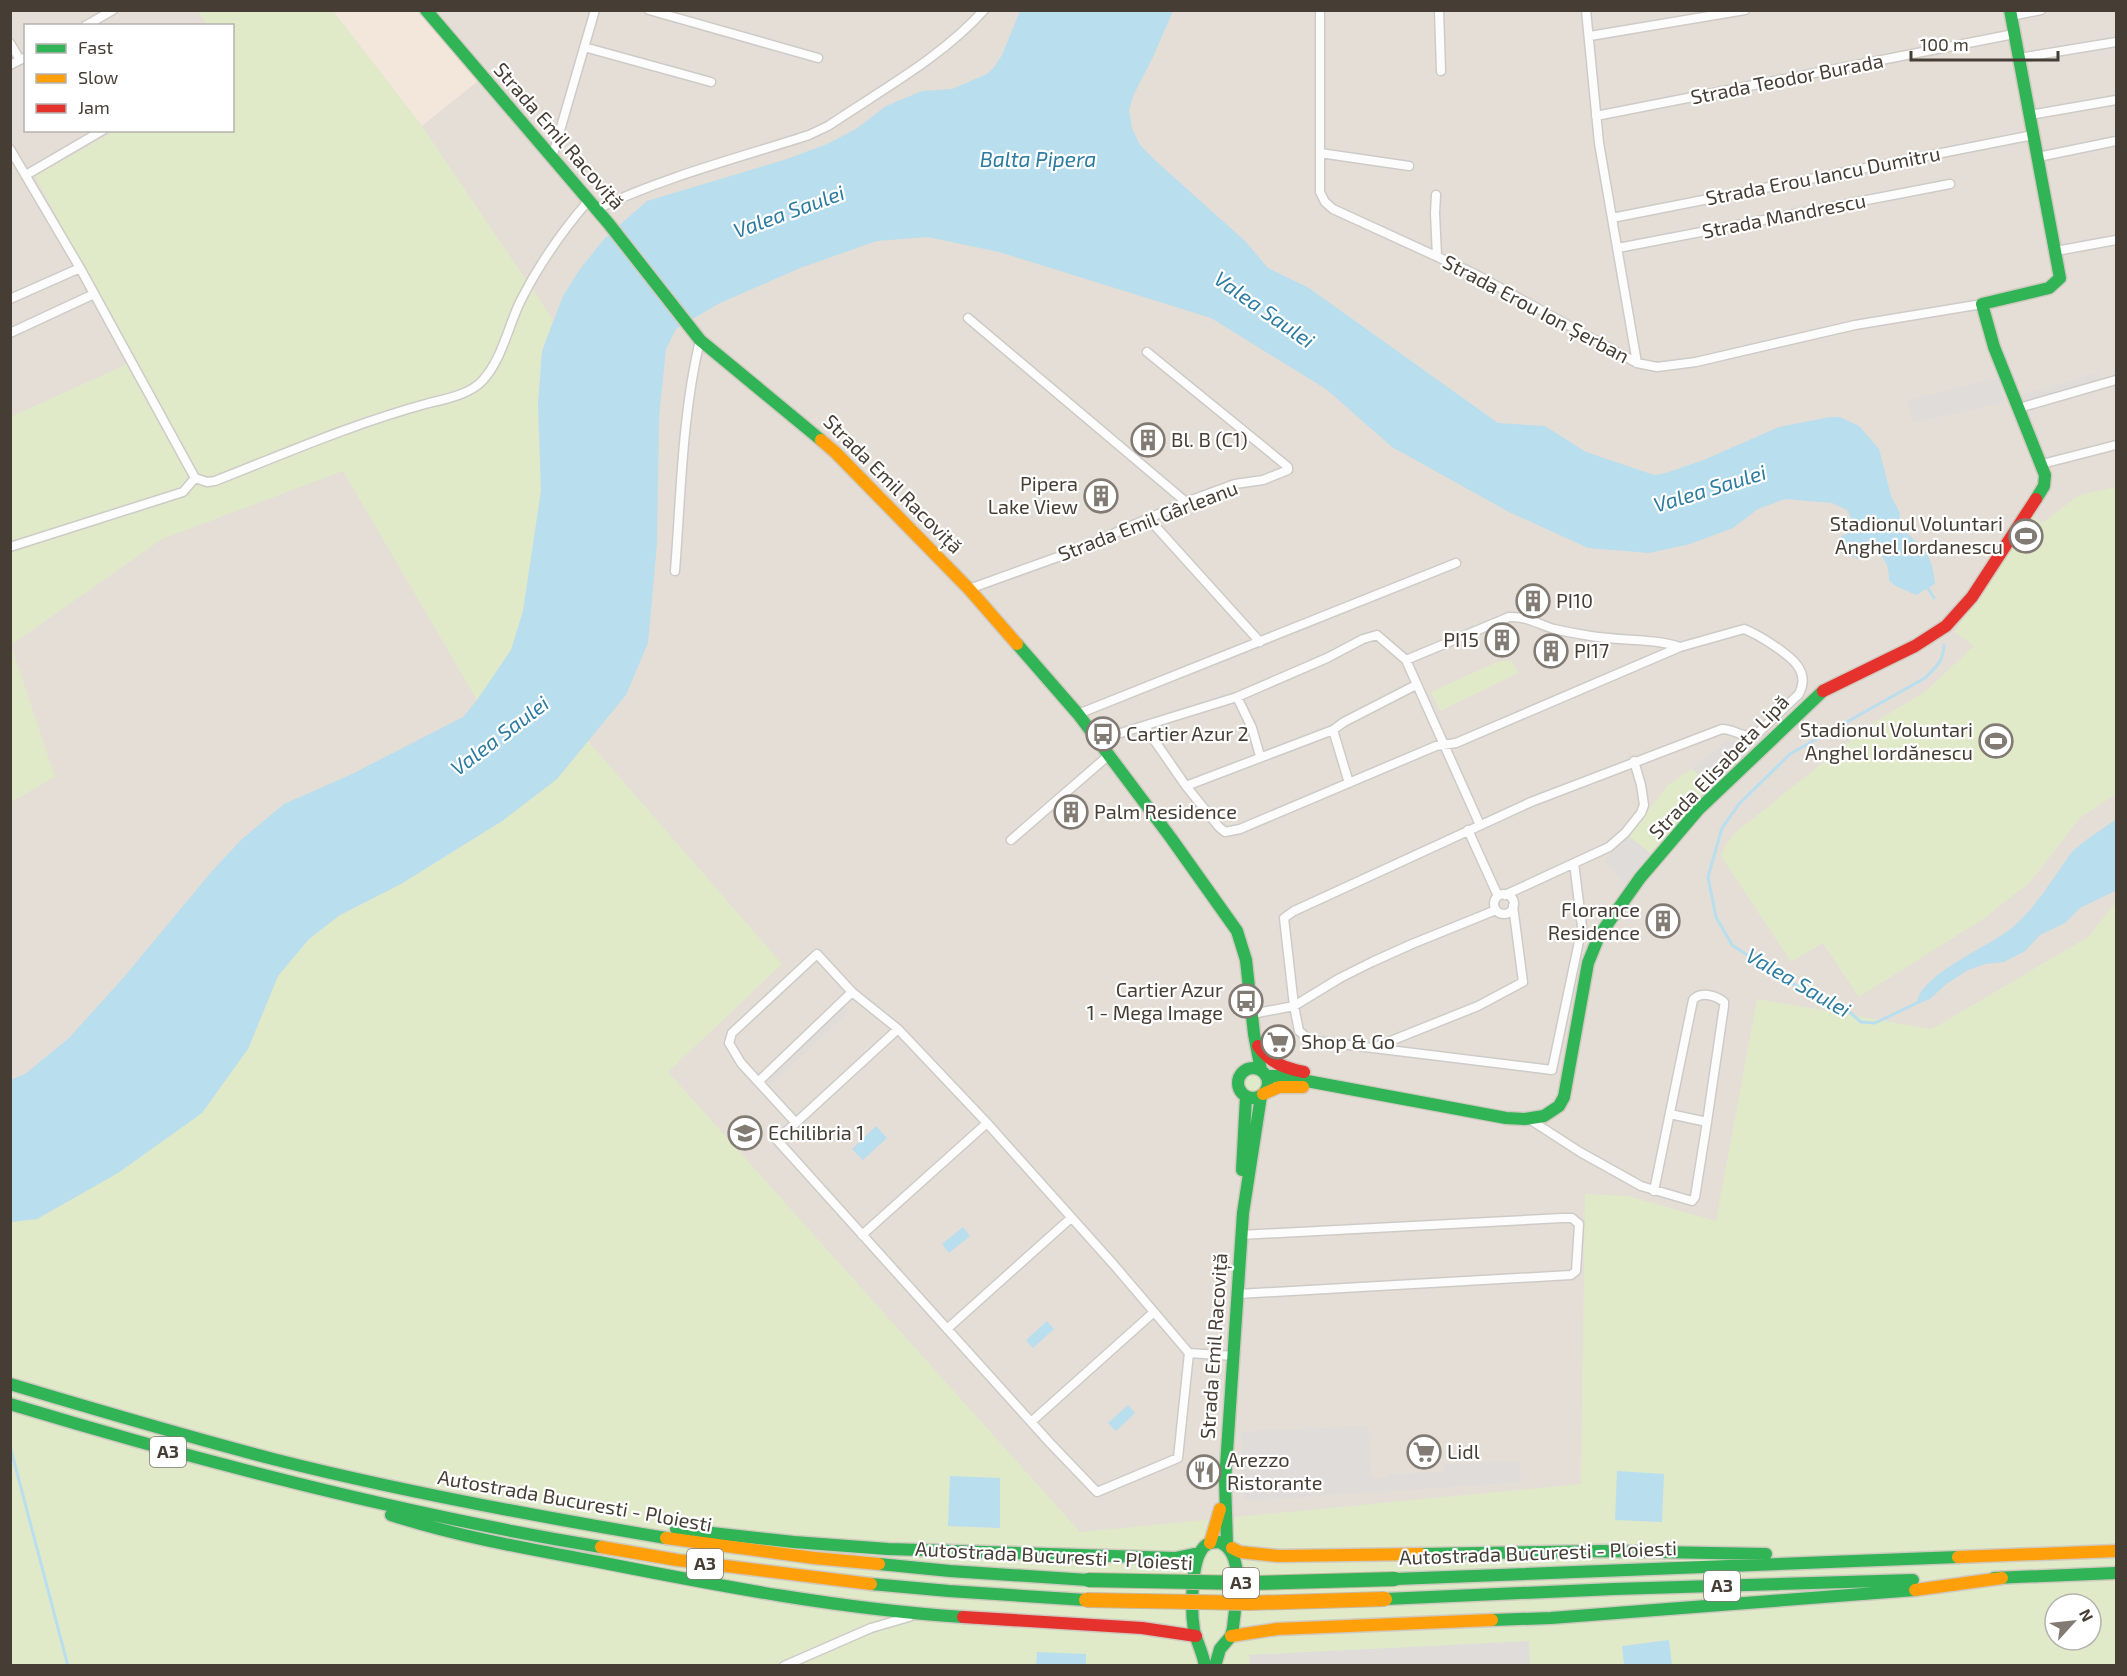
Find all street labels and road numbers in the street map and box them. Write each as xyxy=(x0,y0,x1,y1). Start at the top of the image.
street label: Strada Teodor Burada xyxy=(1688,48,1885,108)
street label: Strada Emil Racoviță xyxy=(488,57,630,215)
street label: Strada Erou Iancu Dumitru xyxy=(1703,140,1942,210)
street label: Strada Mandrescu xyxy=(1700,187,1868,243)
street label: Strada Erou Ion Șerban xyxy=(1438,249,1634,369)
street label: Strada Emil Racoviță xyxy=(818,409,968,559)
street label: Strada Emil Gârleanu xyxy=(1054,475,1241,565)
street label: Strada Elisabeta Lipă xyxy=(1643,689,1793,843)
street label: Strada Emil Racoviță xyxy=(1195,1252,1233,1440)
road number: A3 xyxy=(150,1437,186,1467)
street label: Autostrada Bucuresti - Ploiesti xyxy=(436,1464,714,1536)
street label: Autostrada Bucuresti - Ploiesti xyxy=(1399,1535,1677,1569)
street label: Autostrada Bucuresti - Ploiesti xyxy=(915,1536,1194,1574)
road number: A3 xyxy=(687,1549,723,1579)
road number: A3 xyxy=(1223,1568,1259,1598)
road number: A3 xyxy=(1704,1571,1740,1601)

